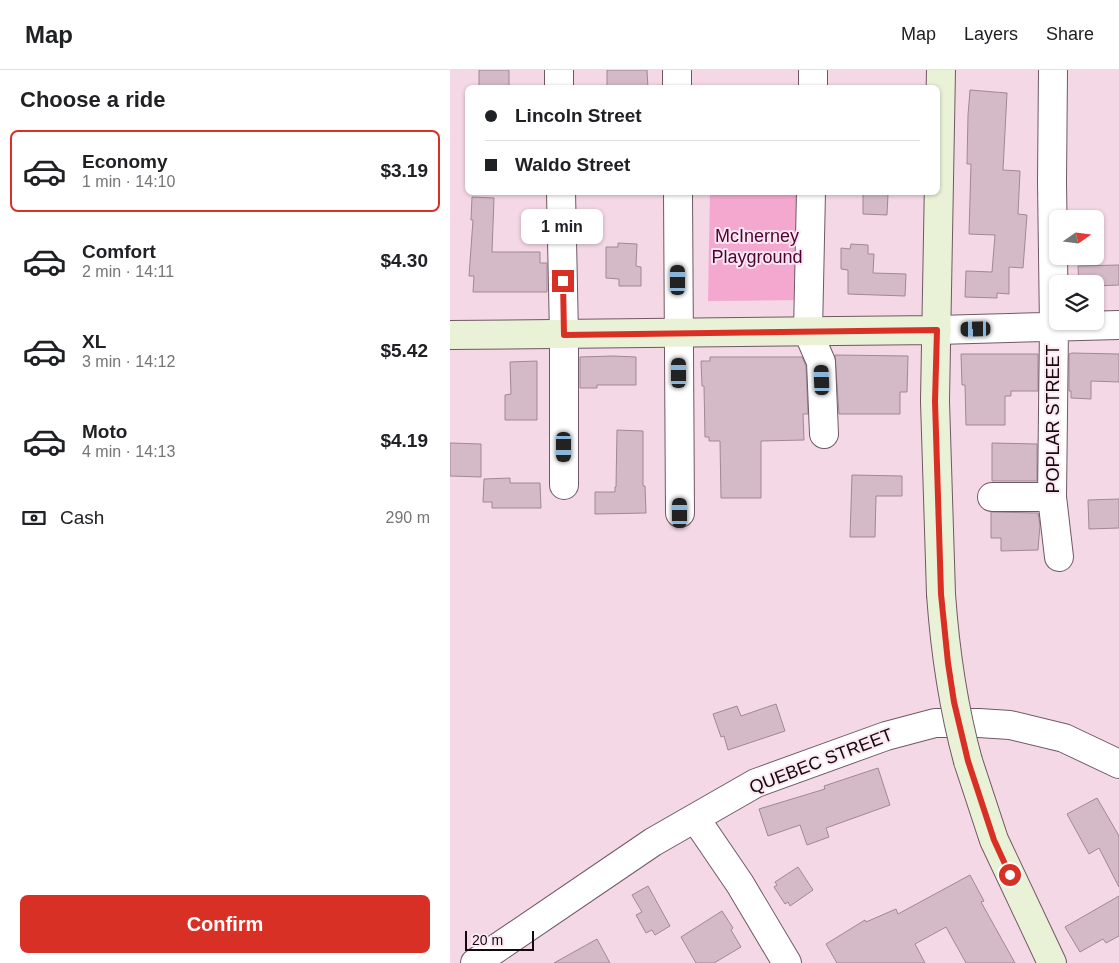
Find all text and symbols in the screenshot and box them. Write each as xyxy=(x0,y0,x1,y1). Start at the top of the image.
text: Map xyxy=(25,21,73,48)
text: Map xyxy=(901,24,936,44)
text: Layers xyxy=(964,24,1018,44)
text: Share xyxy=(1046,24,1094,44)
text: Choose a ride xyxy=(20,87,165,112)
text: Lincoln Street xyxy=(515,105,642,126)
icon: car xyxy=(22,149,67,194)
text: Economy xyxy=(82,151,168,172)
text: Waldo Street xyxy=(515,154,630,175)
text: $3.19 xyxy=(380,160,428,181)
text: 1 min · 14:10 xyxy=(82,173,175,190)
callout: 1 min xyxy=(522,208,604,244)
north arrow xyxy=(1049,210,1104,265)
map controls xyxy=(1049,210,1104,330)
text: 1 min xyxy=(541,218,583,235)
park label: McInerney Playground xyxy=(711,226,803,267)
icon: car xyxy=(22,239,67,284)
text: Comfort xyxy=(82,241,156,262)
text: $4.30 xyxy=(380,250,428,271)
text: 2 min · 14:11 xyxy=(82,263,174,280)
car xyxy=(670,265,685,295)
route end xyxy=(552,270,574,292)
button: layers xyxy=(1049,275,1104,330)
car xyxy=(960,321,991,337)
icon: car xyxy=(22,329,67,374)
text: XL xyxy=(82,331,106,352)
text: $5.42 xyxy=(380,340,428,361)
street label: POPLAR STREET xyxy=(1043,344,1063,494)
text: 3 min · 14:12 xyxy=(82,353,175,370)
car xyxy=(671,358,686,388)
car xyxy=(813,365,830,395)
icon: car xyxy=(22,419,67,464)
text: Moto xyxy=(82,421,127,442)
text: $4.19 xyxy=(380,430,428,451)
car xyxy=(556,432,571,462)
text: 4 min · 14:13 xyxy=(82,443,175,460)
car xyxy=(672,498,687,528)
icon: cash xyxy=(20,504,48,532)
text: Cash xyxy=(60,507,104,528)
text: 290 m xyxy=(386,509,430,526)
street label: QUEBEC STREET xyxy=(746,724,896,798)
route start xyxy=(999,864,1021,886)
button: Confirm xyxy=(20,895,430,953)
scale bar xyxy=(465,928,534,951)
text: 20 m xyxy=(472,932,503,948)

